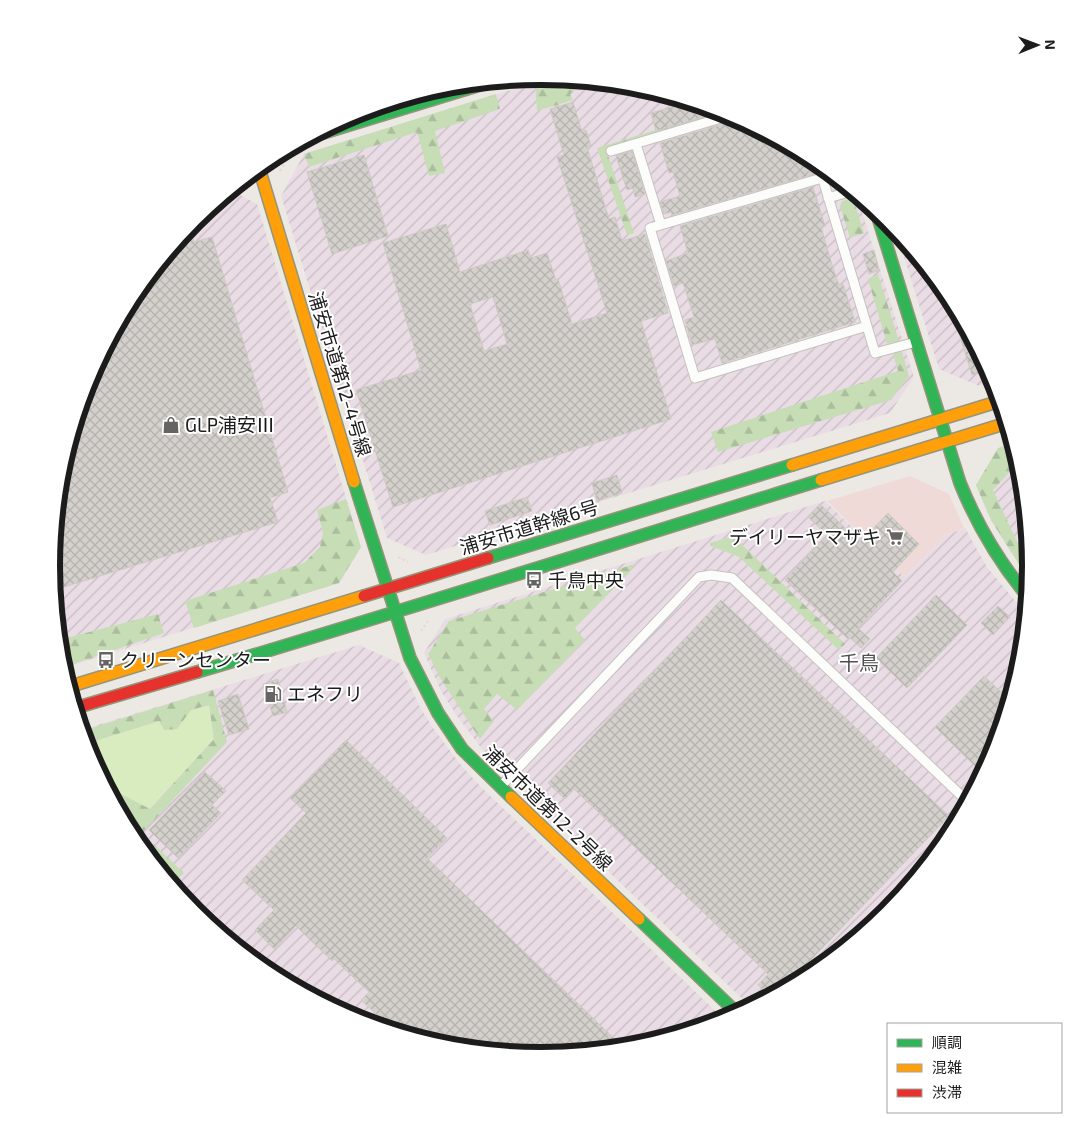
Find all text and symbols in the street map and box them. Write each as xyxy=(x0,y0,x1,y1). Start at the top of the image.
north arrow xyxy=(1012,20,1062,70)
text: N xyxy=(1042,40,1059,50)
street label: 浦安市道第12-4号線 xyxy=(304,289,377,459)
place label: GLP浦安Ⅲ xyxy=(185,413,275,436)
shop icon: GLP浦安Ⅲ xyxy=(161,415,181,435)
street label: 浦安市道幹線6号 xyxy=(457,494,601,559)
place label: デイリーヤマザキ xyxy=(729,525,881,548)
supermarket icon: デイリーヤマザキ xyxy=(885,527,905,547)
place label: 千鳥中央 xyxy=(548,568,624,591)
bus stop icon: 千鳥中央 xyxy=(524,570,544,590)
place label: クリーンセンター xyxy=(120,648,271,671)
bus stop icon: クリーンセンター xyxy=(96,650,116,670)
district label: 千鳥 xyxy=(839,650,879,674)
place label: エネフリ xyxy=(287,682,363,705)
fuel station icon: エネフリ xyxy=(263,684,283,704)
street label: 浦安市道第12-2号線 xyxy=(479,740,618,875)
legend xyxy=(887,1023,1062,1113)
text: 順調 xyxy=(932,1033,962,1051)
text: 混雑 xyxy=(932,1058,962,1076)
text: 渋滞 xyxy=(932,1083,962,1101)

